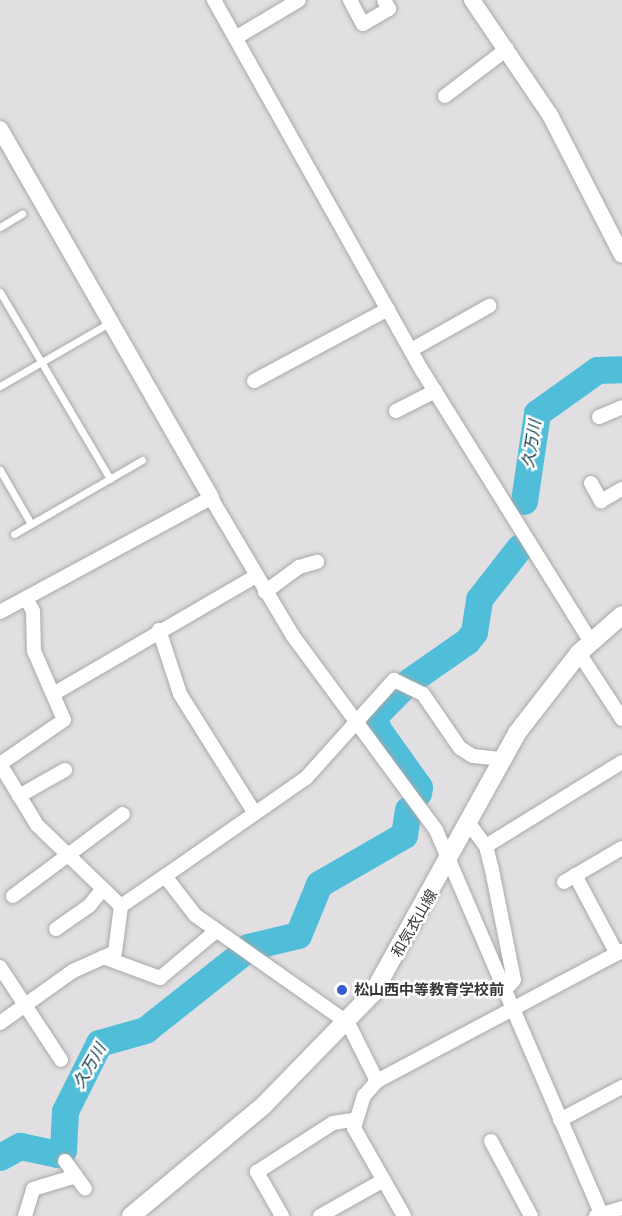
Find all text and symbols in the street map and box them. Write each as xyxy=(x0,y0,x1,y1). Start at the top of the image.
water label: 久万川 xyxy=(519,419,545,469)
street label: 和気衣山線 xyxy=(387,886,441,960)
place label: 松山西中等教育学校前 xyxy=(354,981,504,999)
marker: 松山西中等教育学校前 xyxy=(335,983,349,997)
water label: 久万川 xyxy=(70,1040,110,1092)

